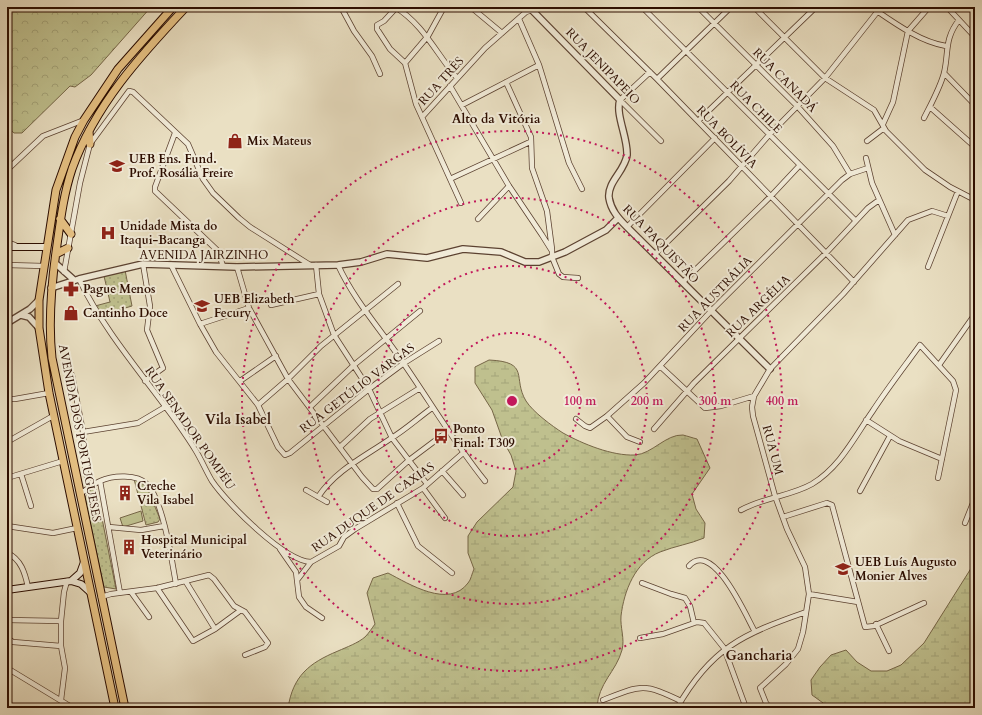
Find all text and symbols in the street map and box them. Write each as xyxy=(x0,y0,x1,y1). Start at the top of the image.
street label: RUA JENIPAPEIO xyxy=(562,24,644,108)
street label: RUA CANADÁ xyxy=(749,44,822,116)
street label: RUA TRÊS xyxy=(414,53,467,109)
street label: RUA CHILE xyxy=(726,77,786,137)
street label: RUA BOLÍVIA xyxy=(693,102,762,172)
district label: Alto da Vitória xyxy=(452,110,541,128)
shop icon: Mix Mateus xyxy=(226,132,244,150)
place label: Mix Mateus xyxy=(247,133,311,149)
place label: UEB Ens. Fund. Prof. Rosália Freire xyxy=(129,151,234,181)
school or university icon: UEB Ens. Fund. Prof. Rosália Freire xyxy=(108,157,126,175)
street label: RUA PAQUISTÃO xyxy=(619,201,703,287)
place label: Unidade Mista do Itaqui-Bacanga xyxy=(120,218,217,248)
hospital icon: Unidade Mista do Itaqui-Bacanga xyxy=(99,224,117,242)
street label: AVENIDA JAIRZINHO xyxy=(140,247,268,263)
street label: RUA AUSTRÁLIA xyxy=(674,252,756,335)
street label: RUA ARGÉLIA xyxy=(722,270,794,341)
pharmacy icon: Pague Menos xyxy=(62,280,80,298)
place label: Pague Menos xyxy=(83,281,155,297)
place label: UEB Elizabeth Fecury xyxy=(214,291,295,321)
school or university icon: UEB Elizabeth Fecury xyxy=(193,297,211,315)
shop icon: Cantinho Doce xyxy=(62,304,80,322)
place label: Cantinho Doce xyxy=(83,305,168,321)
street label: RUA GETÚLIO VARGAS xyxy=(296,339,418,437)
street label: AVENIDA DOS PORTUGUESES xyxy=(55,343,105,523)
street label: RUA SENADOR POMPÉU xyxy=(141,363,240,493)
text: 100 m xyxy=(564,393,597,409)
text: 200 m xyxy=(631,393,664,409)
text: 300 m xyxy=(699,393,732,409)
text: 400 m xyxy=(766,393,799,409)
centre of rings xyxy=(505,394,519,408)
district label: Vila Isabel xyxy=(205,410,271,429)
place label: Ponto Final: T309 xyxy=(453,421,515,451)
street label: RUA UM xyxy=(759,423,788,477)
bus stop icon: Ponto Final: T309 xyxy=(432,427,450,445)
street label: RUA DUQUE DE CAXIAS xyxy=(308,458,438,556)
place label: Creche Vila Isabel xyxy=(137,478,194,508)
building icon: Creche Vila Isabel xyxy=(116,484,134,502)
place label: Hospital Municipal Veterinário xyxy=(141,532,247,562)
building icon: Hospital Municipal Veterinário xyxy=(120,538,138,556)
place label: UEB Luís Augusto Monier Alves xyxy=(855,554,956,584)
school or university icon: UEB Luís Augusto Monier Alves xyxy=(834,560,852,578)
district label: Gancharia xyxy=(726,646,792,665)

